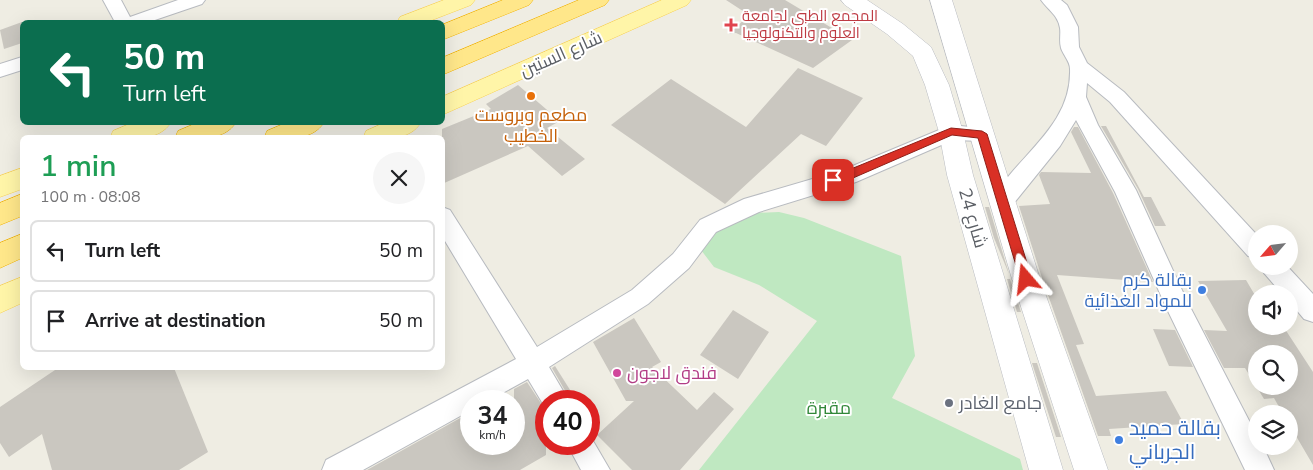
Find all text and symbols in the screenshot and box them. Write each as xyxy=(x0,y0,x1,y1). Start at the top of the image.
place label: المجمع الطبي لجامعة العلوم والتكنولوجيا xyxy=(742,6,878,43)
marker: المجمع الطبي لجامعة العلوم والتكنولوجيا xyxy=(724,18,738,32)
street label: شارع الستين xyxy=(516,25,606,83)
text: 50 m xyxy=(123,34,205,81)
icon: left xyxy=(40,40,105,105)
text: Turn left xyxy=(123,79,206,109)
marker: مطعم وبروست الخطيب xyxy=(525,90,537,102)
place label: مطعم وبروست الخطيب xyxy=(475,103,587,148)
text: 1 min xyxy=(40,146,116,187)
button: close xyxy=(373,152,425,204)
pin xyxy=(812,159,854,201)
icon: arrive xyxy=(819,166,847,194)
street label: شارع 24 xyxy=(953,185,993,251)
text: 100 m · 08:08 xyxy=(40,186,141,208)
north arrow xyxy=(1248,225,1298,275)
map controls xyxy=(1248,225,1298,455)
icon: left xyxy=(42,237,70,265)
text: Turn left xyxy=(85,238,160,264)
text: 50 m xyxy=(379,238,423,264)
position arrow xyxy=(999,252,1051,304)
place label: بقالة كرم للمواد الغذائية xyxy=(1085,268,1192,313)
marker: بقالة كرم للمواد الغذائية xyxy=(1196,284,1208,296)
button: sound xyxy=(1248,285,1298,335)
icon: arrive xyxy=(42,307,70,335)
text: Arrive at destination xyxy=(85,308,266,334)
text: 50 m xyxy=(379,308,423,334)
button: search xyxy=(1248,345,1298,395)
place label: فندق لاجون xyxy=(627,361,717,385)
marker: فندق لاجون xyxy=(611,367,623,379)
speed limit sign: 40 xyxy=(535,390,600,455)
place label: جامع الغادر xyxy=(958,391,1042,415)
park label: مقبرة xyxy=(807,396,851,420)
marker: جامع الغادر xyxy=(943,397,955,409)
text: 34 xyxy=(477,399,508,433)
button: layers xyxy=(1248,405,1298,455)
place label: بقالة حميد الجرباني xyxy=(1129,414,1221,468)
text: km/h xyxy=(479,427,506,443)
marker: بقالة حميد الجرباني xyxy=(1113,434,1125,446)

